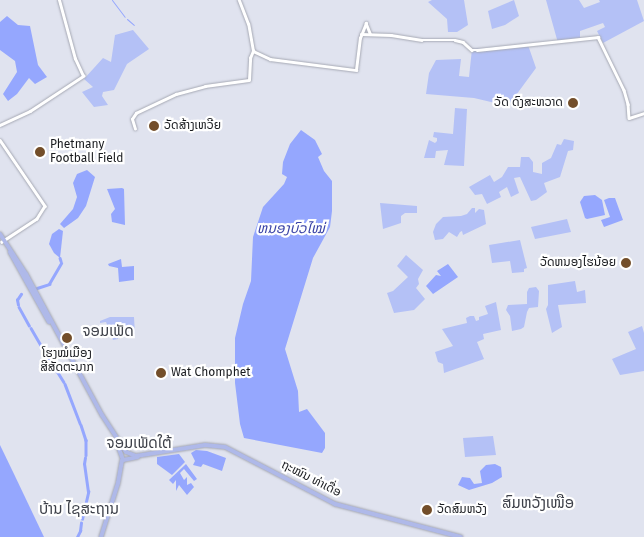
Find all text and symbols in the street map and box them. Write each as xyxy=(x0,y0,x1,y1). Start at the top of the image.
place label: ວັດ ດົງສະຫວາດ xyxy=(494,96,563,110)
marker: ວັດ ດົງສະຫວາດ xyxy=(567,97,579,109)
place label: ວັດສ້າງເຫວີຍ xyxy=(164,119,221,133)
marker: ວັດສ້າງເຫວີຍ xyxy=(148,120,160,132)
place label: Phetmany Football Field xyxy=(50,138,123,166)
marker: Phetmany Football Field xyxy=(34,146,46,158)
water label: ຫນອງບົວໄໝ່ xyxy=(257,221,325,237)
place label: ວັດຫນອງໄຮນ້ອຍ xyxy=(540,256,616,270)
marker: ວັດຫນອງໄຮນ້ອຍ xyxy=(620,257,632,269)
district label: ຈອມເພັດ xyxy=(82,323,134,341)
marker: ໂຮງໝໍເມືອງ ສີສັດຕະນາກ xyxy=(60,331,74,345)
place label: ໂຮງໝໍເມືອງ ສີສັດຕະນາກ xyxy=(40,347,94,375)
place label: Wat Chomphet xyxy=(171,366,251,380)
marker: Wat Chomphet xyxy=(155,367,167,379)
district label: ຈອມເພັດໃຕ້ xyxy=(106,435,172,453)
street label: ຖະໝົນ ທ່າເດື່ອ xyxy=(279,458,343,500)
district label: ສົມຫວັງເໜືອ xyxy=(502,495,574,513)
district label: ບ້ານ ໄຊສະຖານ xyxy=(39,501,119,519)
place label: ວັດສົມຫວັງ xyxy=(437,503,487,517)
marker: ວັດສົມຫວັງ xyxy=(421,504,433,516)

